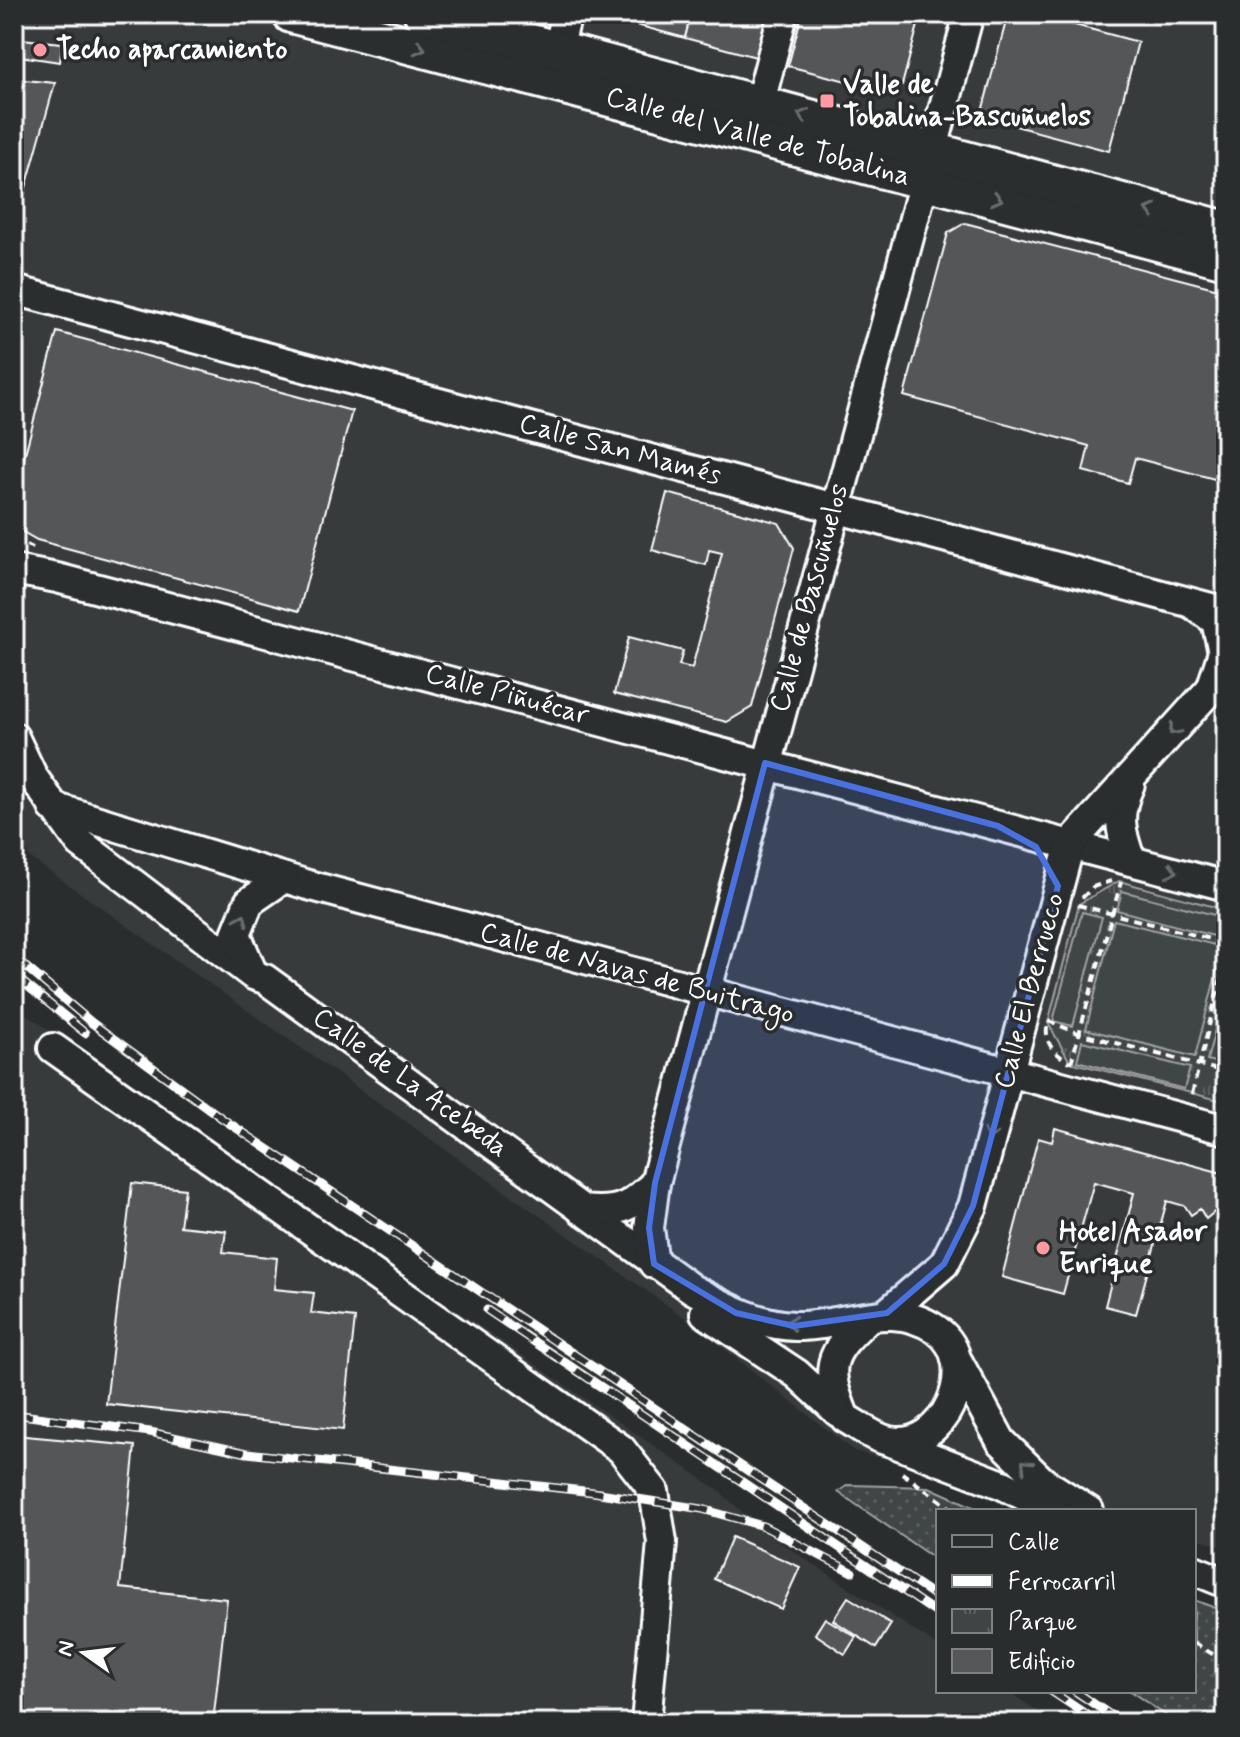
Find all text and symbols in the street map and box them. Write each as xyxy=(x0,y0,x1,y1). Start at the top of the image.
place label: Techo aparcamiento xyxy=(56,32,287,69)
one-way arrow xyxy=(413,39,427,56)
marker: Techo aparcamiento xyxy=(31,41,49,59)
place label: Valle de Tobalina-Bascuñuelos xyxy=(843,67,1091,136)
street label: Calle del Valle de Tobalina xyxy=(602,79,914,195)
marker: Valle de Tobalina-Bascuñuelos xyxy=(818,92,836,110)
one-way arrow xyxy=(797,107,811,124)
one-way arrow xyxy=(989,190,1003,207)
one-way arrow xyxy=(1144,202,1158,219)
street label: Calle San Mamés xyxy=(515,405,725,495)
street label: Calle de Bascuñuelos xyxy=(762,480,858,716)
street label: Calle Piñuécar xyxy=(421,655,593,735)
one-way arrow xyxy=(1170,721,1184,736)
one-way arrow xyxy=(1165,861,1179,878)
street label: Calle El Berrueco xyxy=(986,889,1074,1093)
one-way arrow xyxy=(233,913,249,927)
street label: Calle de Navas de Buitrago xyxy=(475,914,798,1036)
street label: Calle de La Acebeda xyxy=(305,999,515,1167)
one-way arrow xyxy=(983,1127,999,1141)
place label: Hotel Asador Enrique xyxy=(1059,1214,1208,1283)
marker: Hotel Asador Enrique xyxy=(1034,1239,1052,1257)
one-way arrow xyxy=(784,1315,797,1332)
one-way arrow xyxy=(1021,1460,1035,1474)
legend xyxy=(936,1509,1196,1693)
text: Calle xyxy=(1008,1527,1060,1558)
text: Ferrocarril xyxy=(1008,1567,1116,1598)
text: Parque xyxy=(1008,1607,1077,1638)
north arrow xyxy=(44,1613,124,1693)
text: N xyxy=(51,1638,82,1659)
text: Edificio xyxy=(1008,1647,1075,1678)

